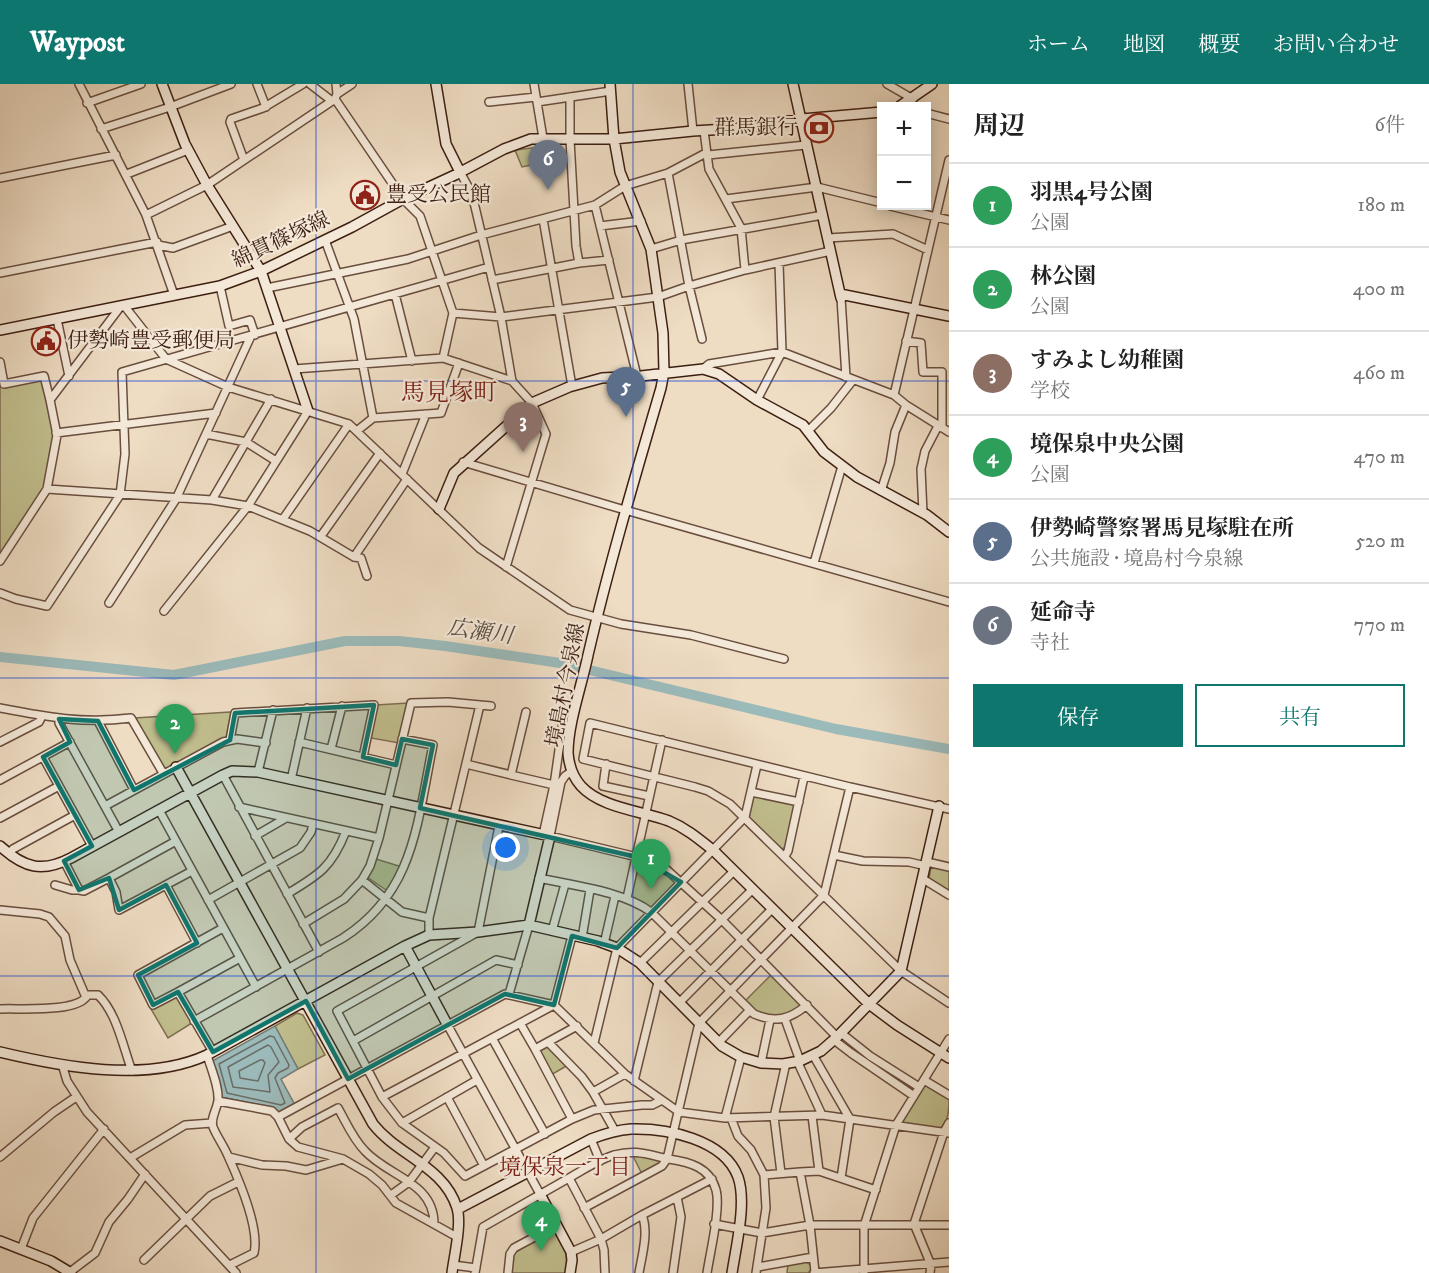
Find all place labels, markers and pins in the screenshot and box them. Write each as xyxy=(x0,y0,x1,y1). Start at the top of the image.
bank icon: 群馬銀行 xyxy=(803,112,835,144)
place label: 群馬銀行 xyxy=(714,115,798,141)
pin: 6 xyxy=(528,141,568,190)
public building icon: 豊受公民館 xyxy=(349,179,381,211)
place label: 豊受公民館 xyxy=(386,182,491,208)
public building icon: 伊勢崎豊受郵便局 xyxy=(30,325,62,357)
place label: 伊勢崎豊受郵便局 xyxy=(67,328,235,354)
pin: 5 xyxy=(606,368,646,417)
pin: 3 xyxy=(504,402,542,452)
pin: 2 xyxy=(156,704,195,754)
pin: 1 xyxy=(632,840,670,889)
pin: 4 xyxy=(522,1202,560,1251)

